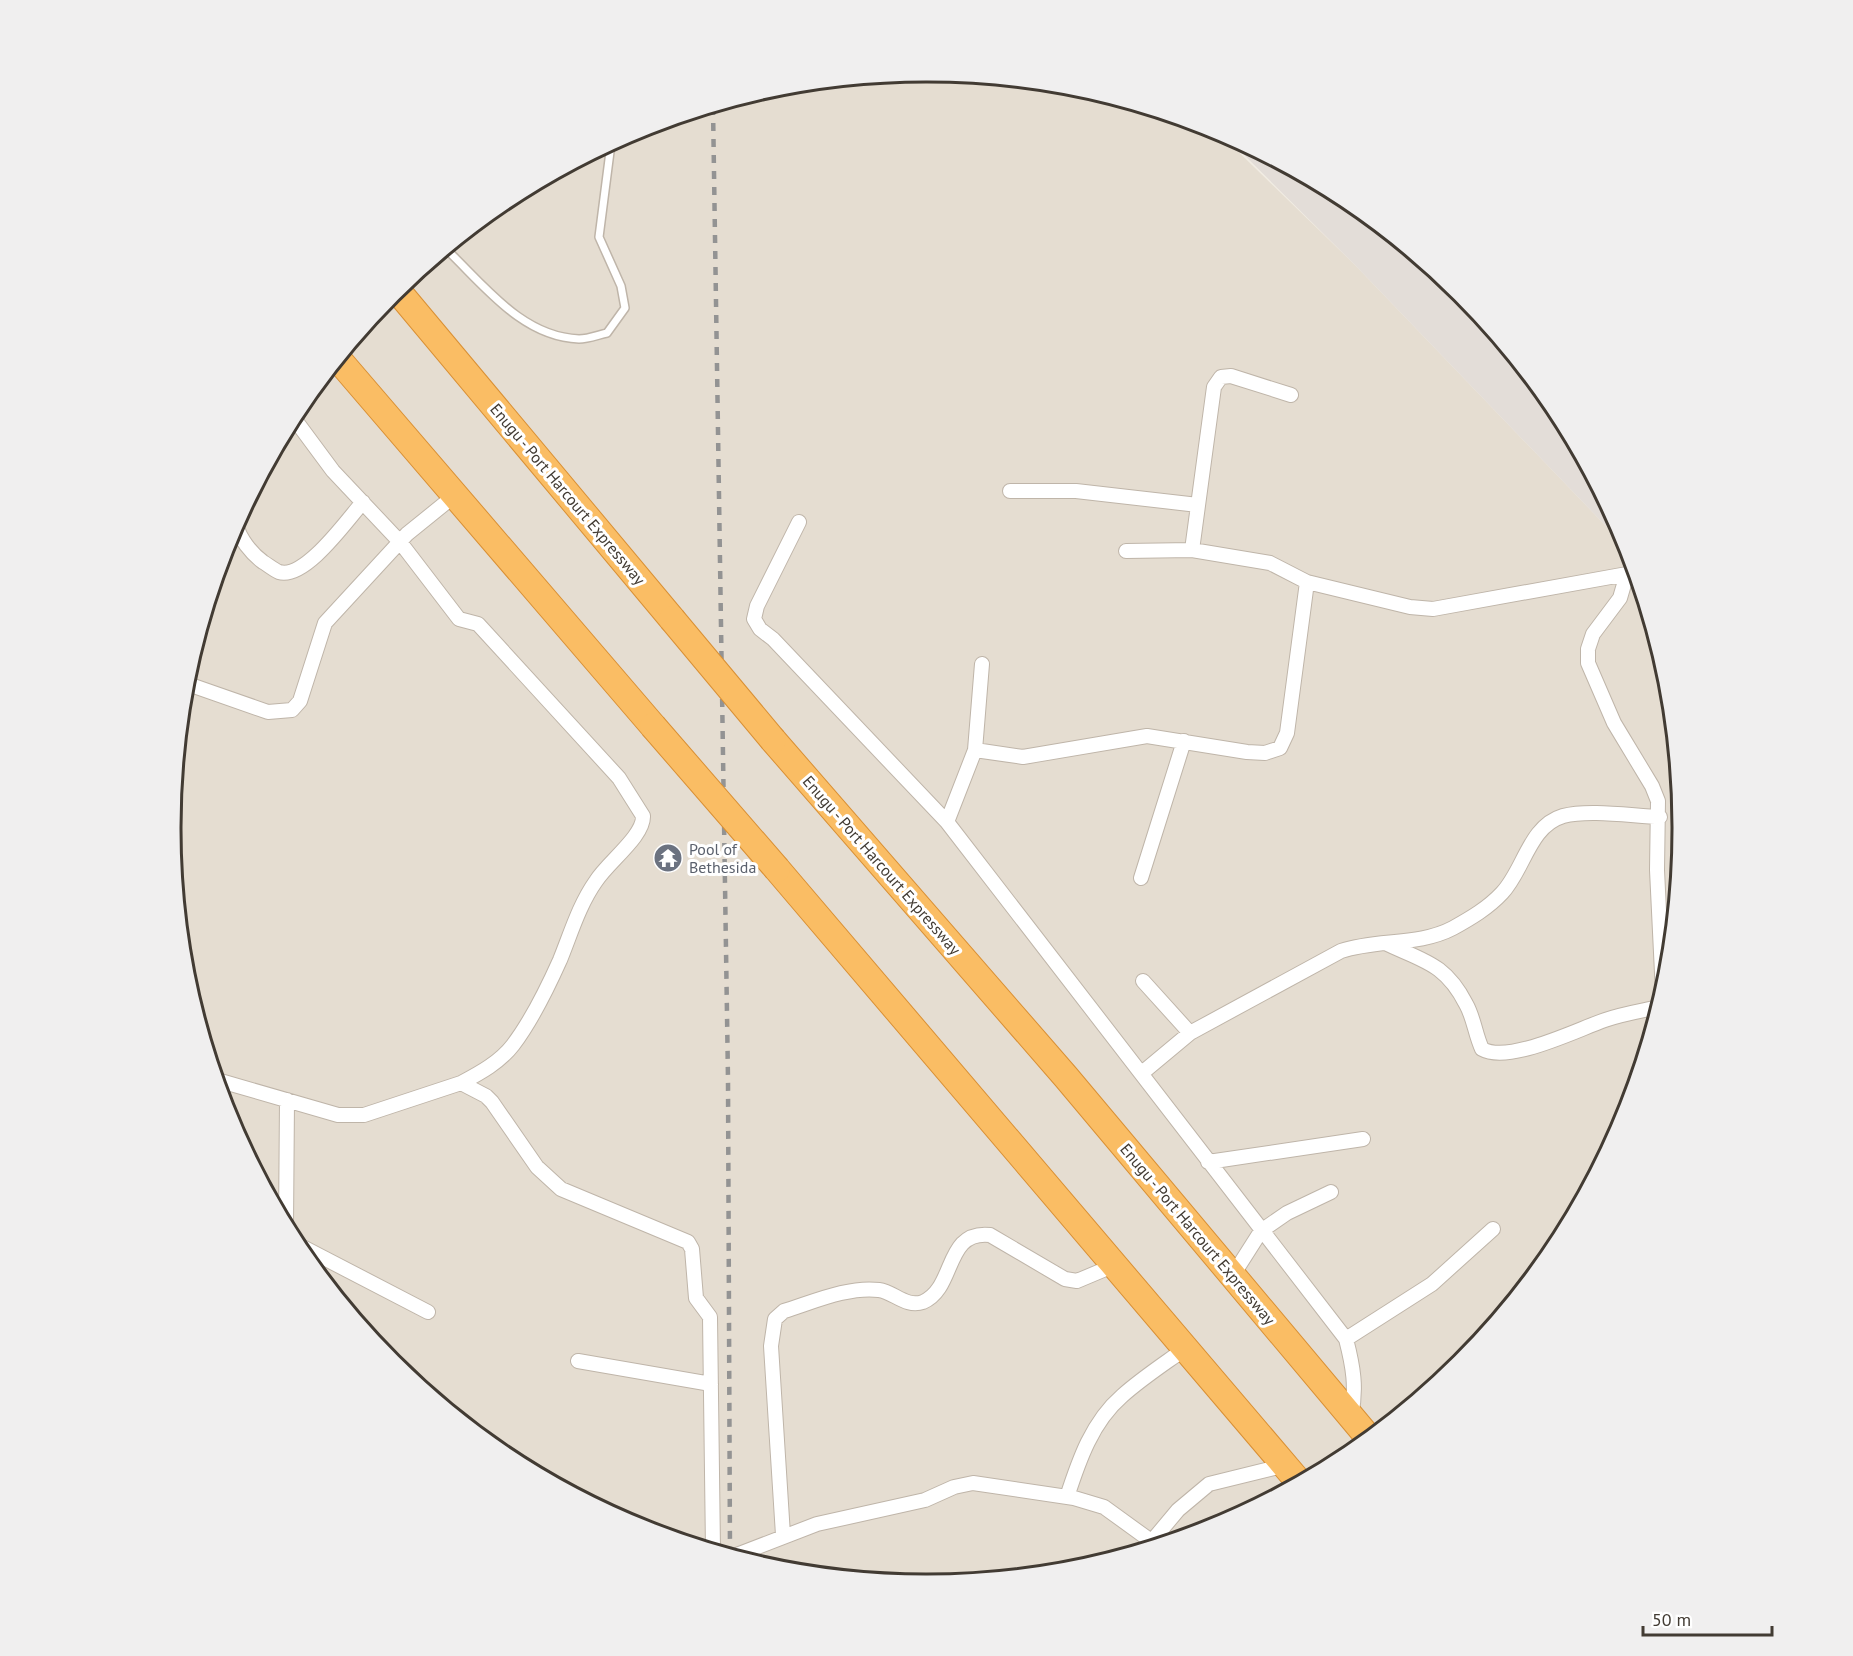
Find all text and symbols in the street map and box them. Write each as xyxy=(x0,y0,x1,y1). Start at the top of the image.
street label: Enugu - Port Harcourt Expressway xyxy=(486,399,650,589)
street label: Enugu - Port Harcourt Expressway xyxy=(799,771,966,959)
place label: Pool of Bethesida xyxy=(689,839,756,877)
temple icon: Pool of Bethesida xyxy=(652,842,684,874)
street label: Enugu - Port Harcourt Expressway xyxy=(1116,1139,1280,1329)
scale bar xyxy=(1643,1599,1772,1637)
text: 50 m xyxy=(1652,1608,1691,1631)

